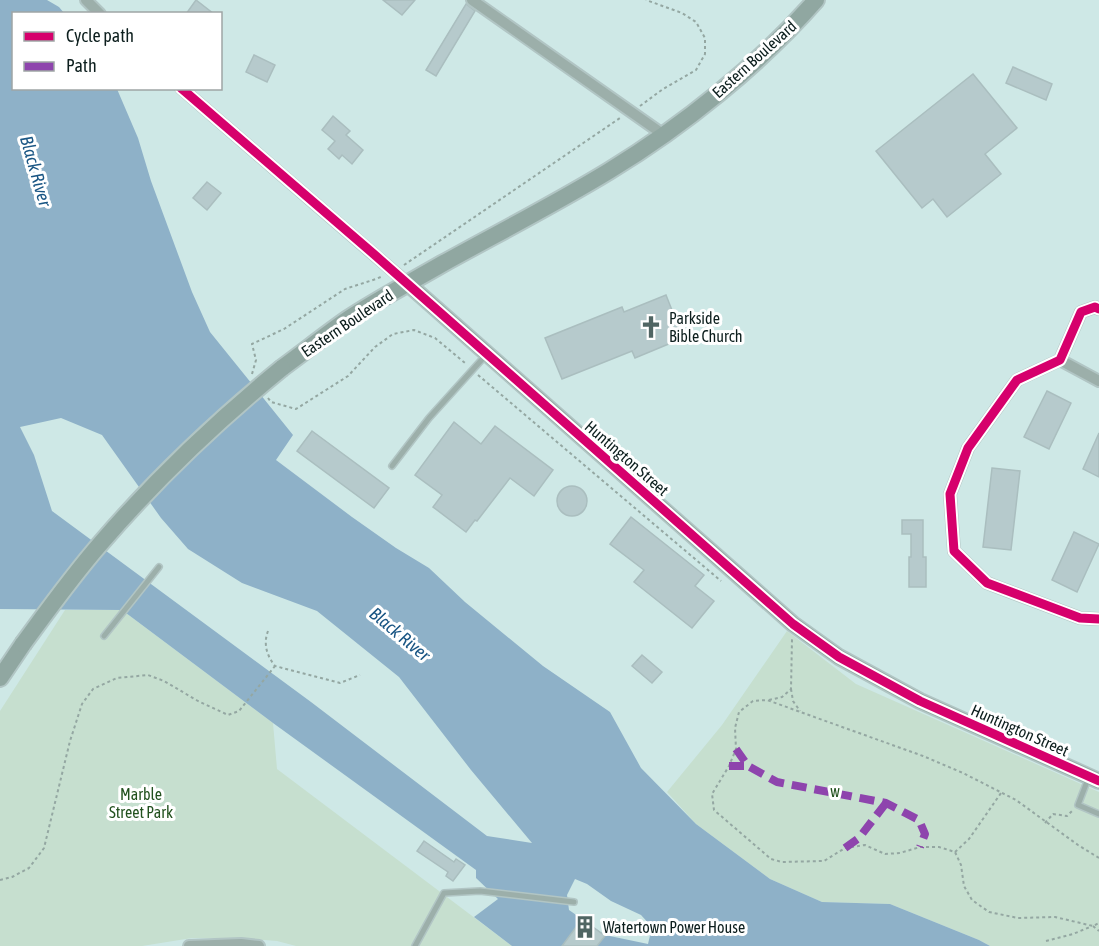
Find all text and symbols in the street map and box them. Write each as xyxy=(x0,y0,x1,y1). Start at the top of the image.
legend xyxy=(12,12,222,90)
street label: Eastern Boulevard xyxy=(708,17,800,101)
text: Cycle path xyxy=(66,25,134,46)
text: Path xyxy=(66,55,97,76)
water label: Black River xyxy=(16,133,56,209)
street label: Eastern Boulevard xyxy=(298,286,396,360)
place label: Parkside Bible Church xyxy=(669,309,742,345)
church icon: Parkside Bible Church xyxy=(638,314,664,340)
street label: Huntington Street xyxy=(581,417,673,500)
water label: Black River xyxy=(366,603,435,666)
street label: Huntington Street xyxy=(968,700,1072,761)
park label: w xyxy=(830,782,840,800)
park label: Marble Street Park xyxy=(109,785,173,821)
building icon: Watertown Power House xyxy=(572,914,598,940)
place label: Watertown Power House xyxy=(603,918,745,936)

